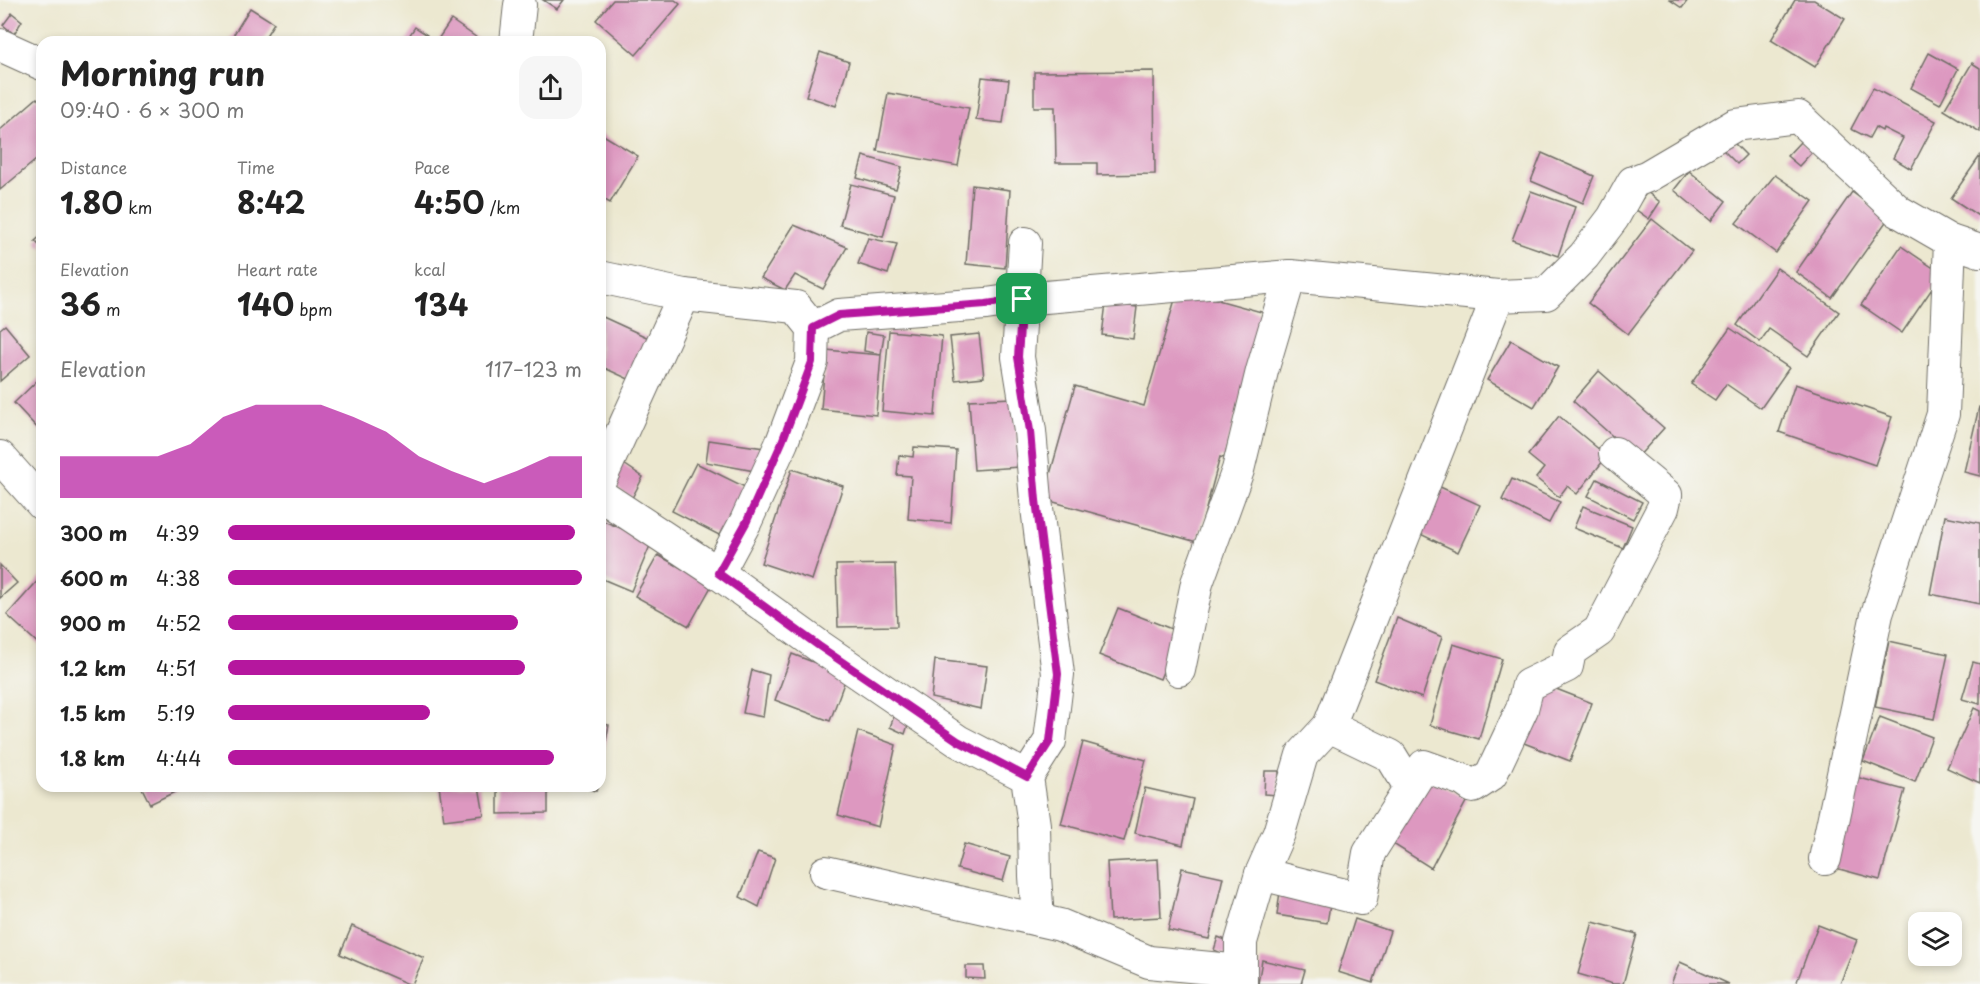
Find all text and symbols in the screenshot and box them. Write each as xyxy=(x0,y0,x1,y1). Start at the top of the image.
text: Morning run xyxy=(60,47,265,97)
button: share xyxy=(519,56,582,119)
text: 09:40 · 6 × 300 m xyxy=(60,95,244,125)
text: Distance xyxy=(60,155,127,179)
text: Time xyxy=(237,155,275,179)
text: Pace xyxy=(414,155,450,179)
text: 1.80 xyxy=(60,179,123,224)
text: 8:42 xyxy=(237,179,305,224)
text: 4:50 xyxy=(414,179,484,224)
text: km xyxy=(123,195,152,219)
text: /km xyxy=(484,195,520,219)
text: Elevation xyxy=(60,257,129,281)
text: Heart rate xyxy=(237,257,318,281)
text: kcal xyxy=(414,257,446,281)
pin xyxy=(996,273,1047,324)
text: 36 xyxy=(60,281,101,326)
text: 140 xyxy=(237,281,294,326)
text: 134 xyxy=(414,281,468,326)
icon: arrive xyxy=(1005,282,1038,315)
text: m xyxy=(101,297,121,321)
text: bpm xyxy=(294,297,333,321)
text: Elevation xyxy=(60,354,146,384)
text: 117–123 m xyxy=(485,354,582,384)
text: 300 m xyxy=(60,518,128,548)
text: 4:39 xyxy=(156,518,199,548)
text: 600 m xyxy=(60,563,128,593)
text: 4:38 xyxy=(156,563,201,593)
text: 900 m xyxy=(60,608,126,638)
text: 4:52 xyxy=(156,608,201,638)
text: 1.2 km xyxy=(60,653,126,683)
text: 4:51 xyxy=(156,653,196,683)
text: 1.5 km xyxy=(60,698,126,728)
text: 5:19 xyxy=(156,698,195,728)
text: 1.8 km xyxy=(60,743,125,773)
text: 4:44 xyxy=(156,743,201,773)
map controls xyxy=(1908,912,1962,966)
button: layers xyxy=(1908,912,1962,966)

